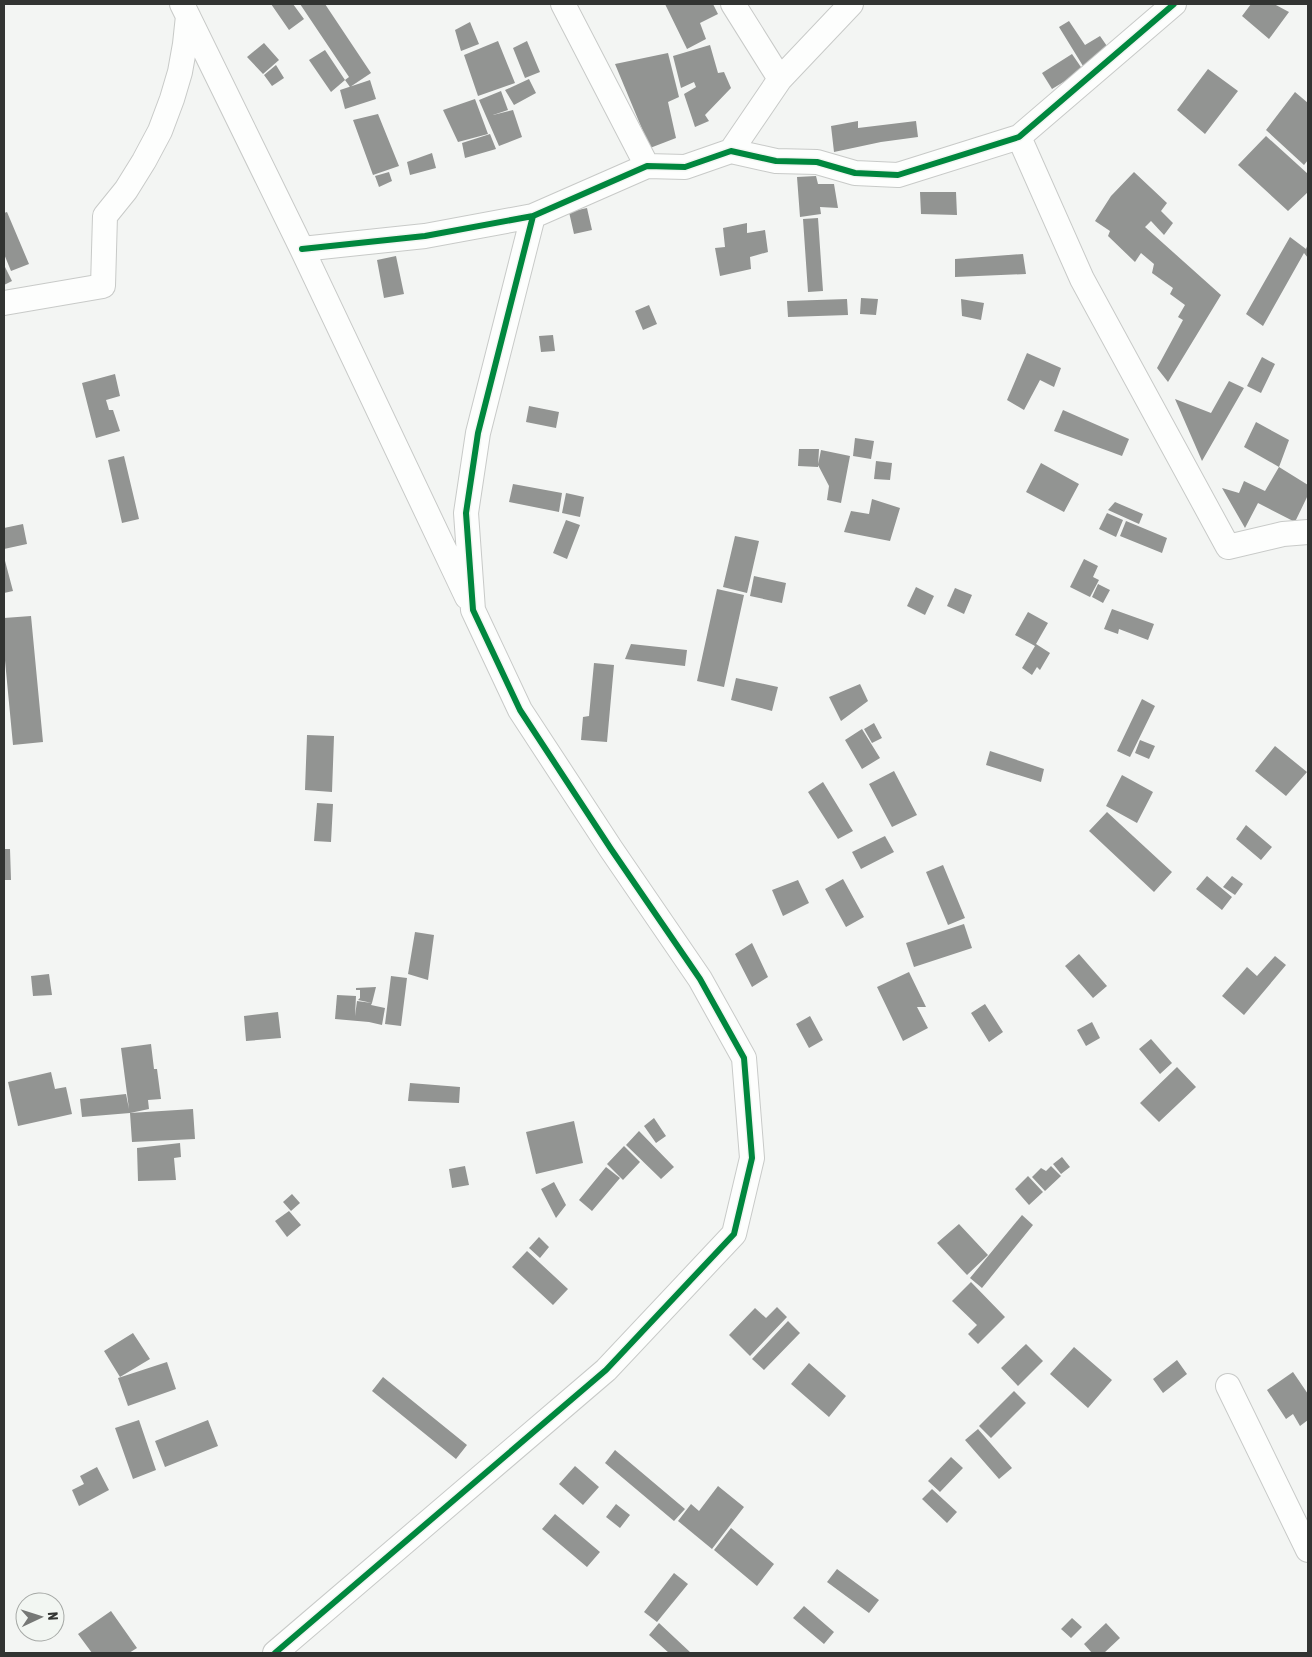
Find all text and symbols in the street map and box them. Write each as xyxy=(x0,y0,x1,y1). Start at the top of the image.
north arrow xyxy=(15,1592,65,1642)
text: N xyxy=(45,1611,61,1621)

